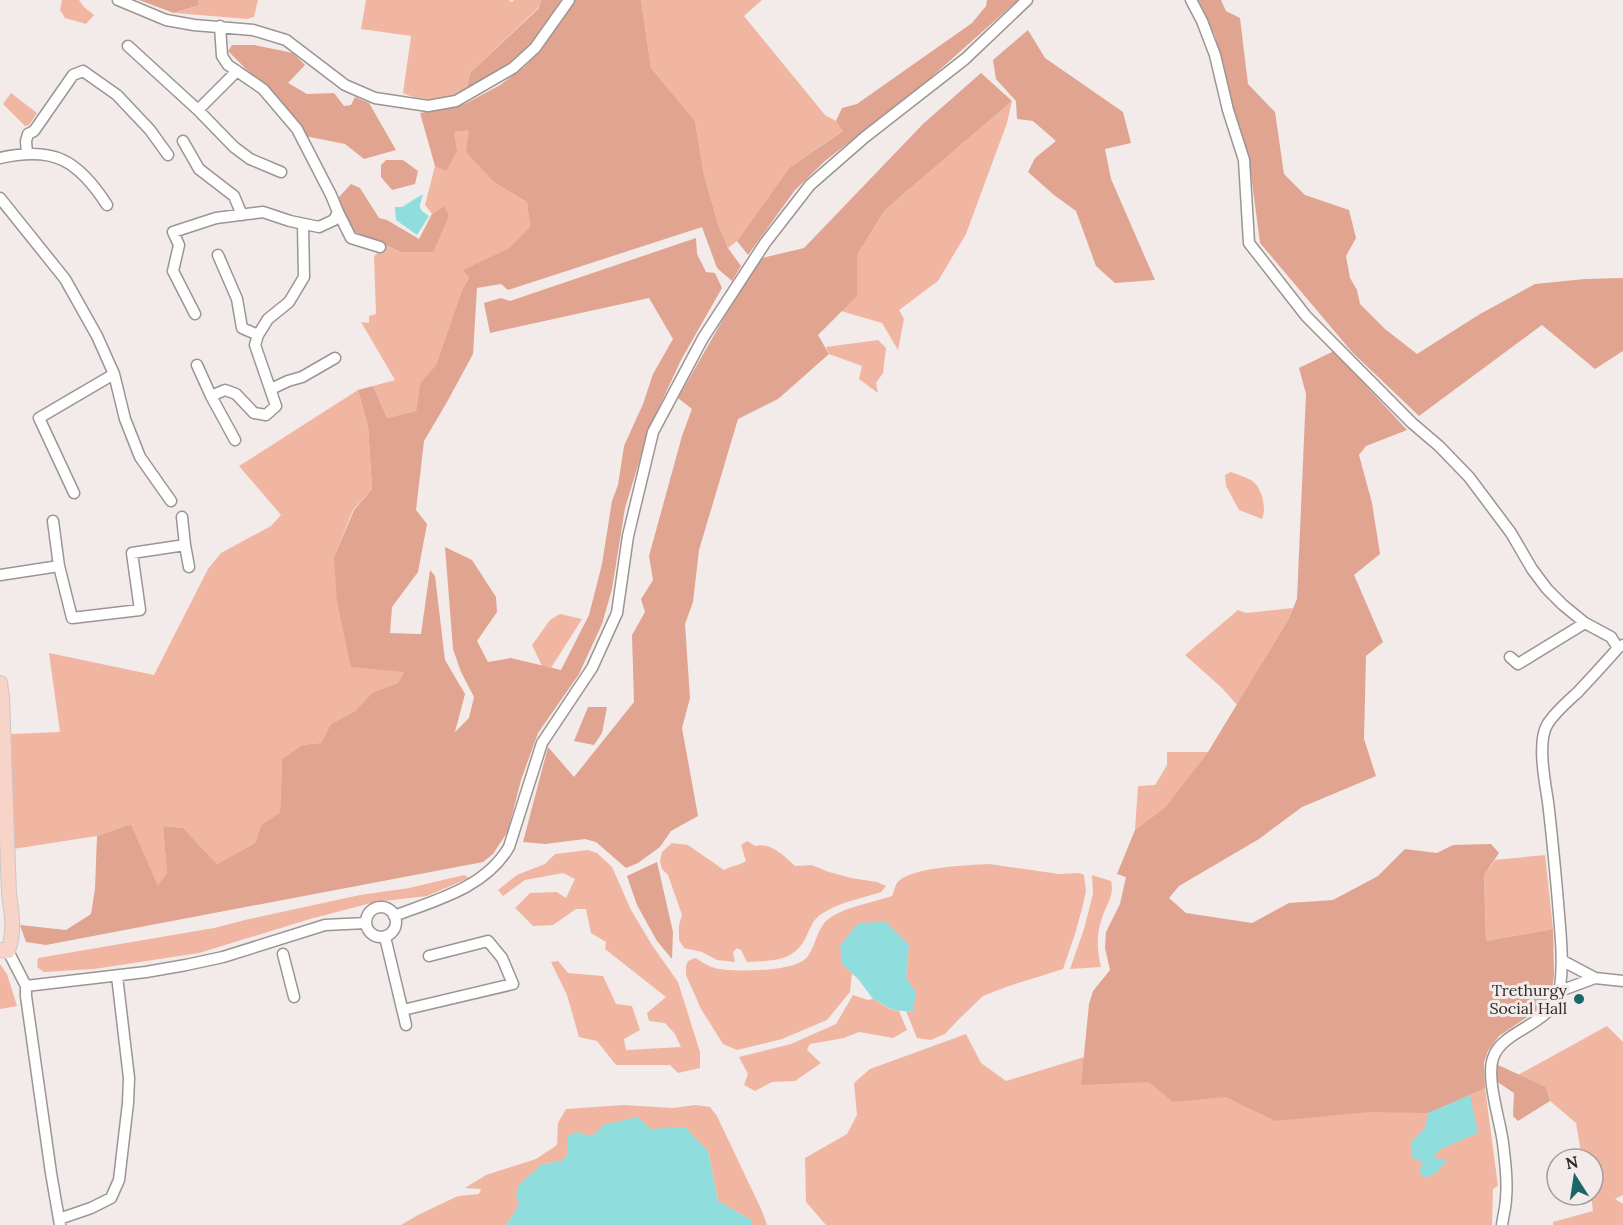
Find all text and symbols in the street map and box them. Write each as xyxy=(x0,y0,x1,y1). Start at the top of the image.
place label: Trethurgy Social Hall xyxy=(1489,980,1568,1018)
marker: Trethurgy Social Hall xyxy=(1572,992,1586,1006)
north arrow xyxy=(1545,1147,1605,1207)
text: N xyxy=(1564,1151,1580,1173)

